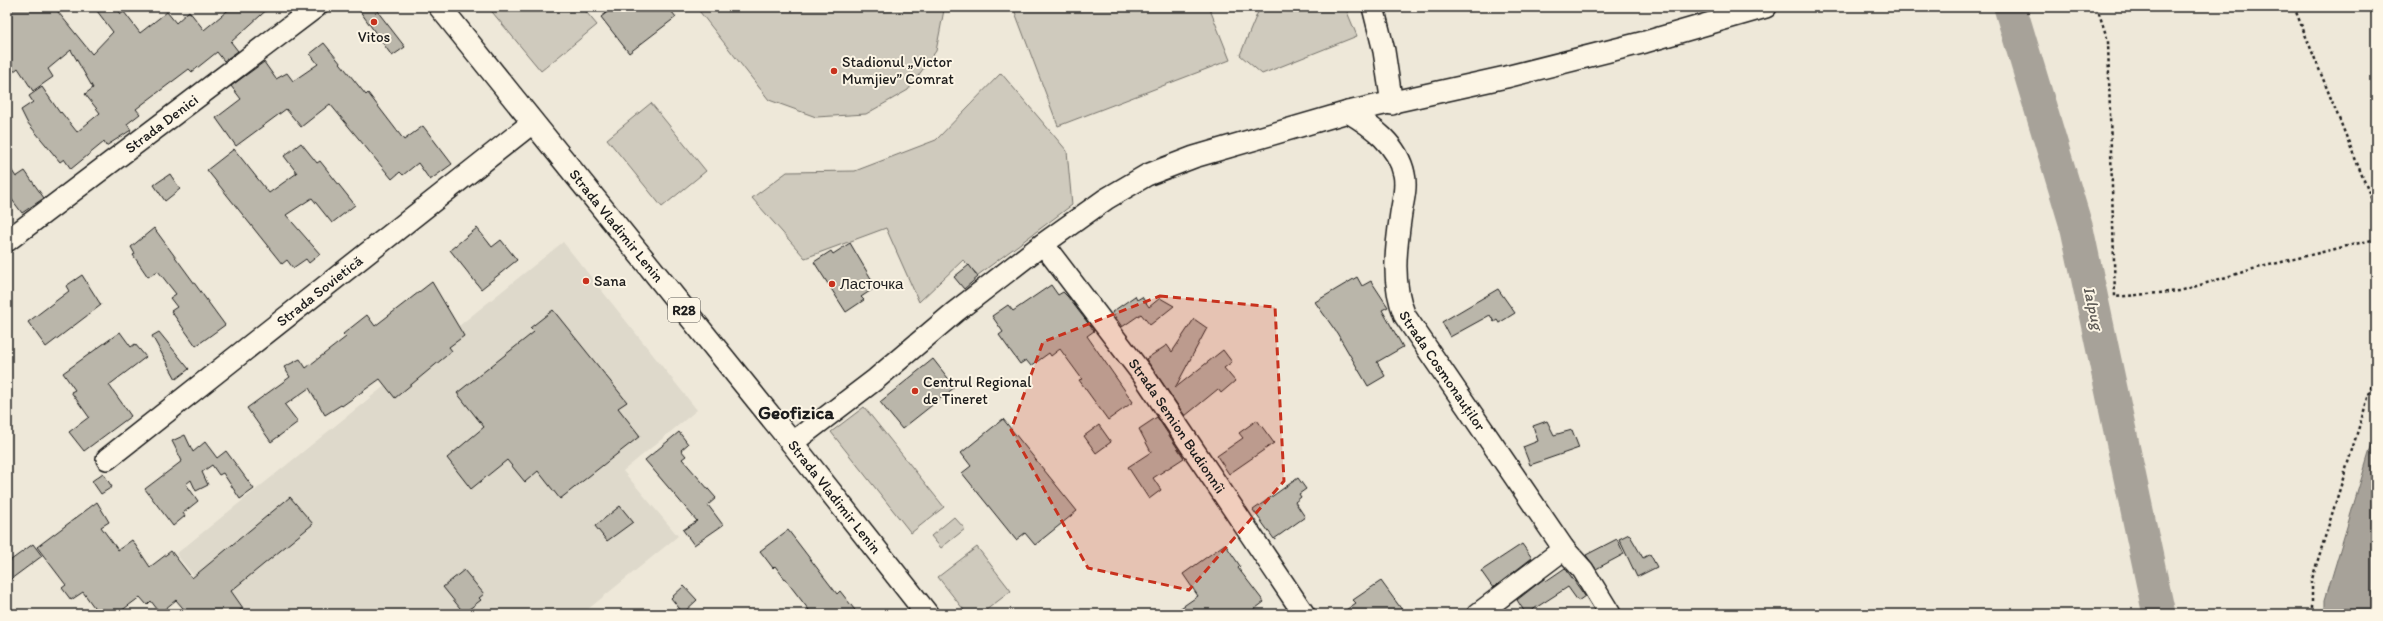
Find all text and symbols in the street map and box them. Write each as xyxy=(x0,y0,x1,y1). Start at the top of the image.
marker: Vitos xyxy=(369,17,379,27)
place label: Vitos xyxy=(358,28,391,46)
place label: Stadionul „Victor Mumjiev” Comrat xyxy=(842,53,954,88)
marker: Stadionul „Victor Mumjiev” Comrat xyxy=(829,66,839,76)
street label: Strada Denici xyxy=(122,91,202,157)
street label: Strada Vladimir Lenin xyxy=(565,165,668,286)
street label: Strada Sovietică xyxy=(273,251,366,330)
place label: Sana xyxy=(594,272,627,290)
place label: Ласточка xyxy=(840,275,904,293)
marker: Sana xyxy=(581,276,591,286)
marker: Ласточка xyxy=(827,279,837,289)
water label: Ialpug xyxy=(2080,285,2108,333)
road number: R28 xyxy=(668,298,700,322)
street label: Strada Cosmonauților xyxy=(1395,308,1490,434)
street label: Strada Semion Budionnîi xyxy=(1125,355,1229,497)
place label: Centrul Regional de Tineret xyxy=(923,373,1032,408)
marker: Centrul Regional de Tineret xyxy=(910,386,920,396)
district label: Geofizica xyxy=(758,401,835,424)
street label: Strada Vladimir Lenin xyxy=(784,436,885,558)

